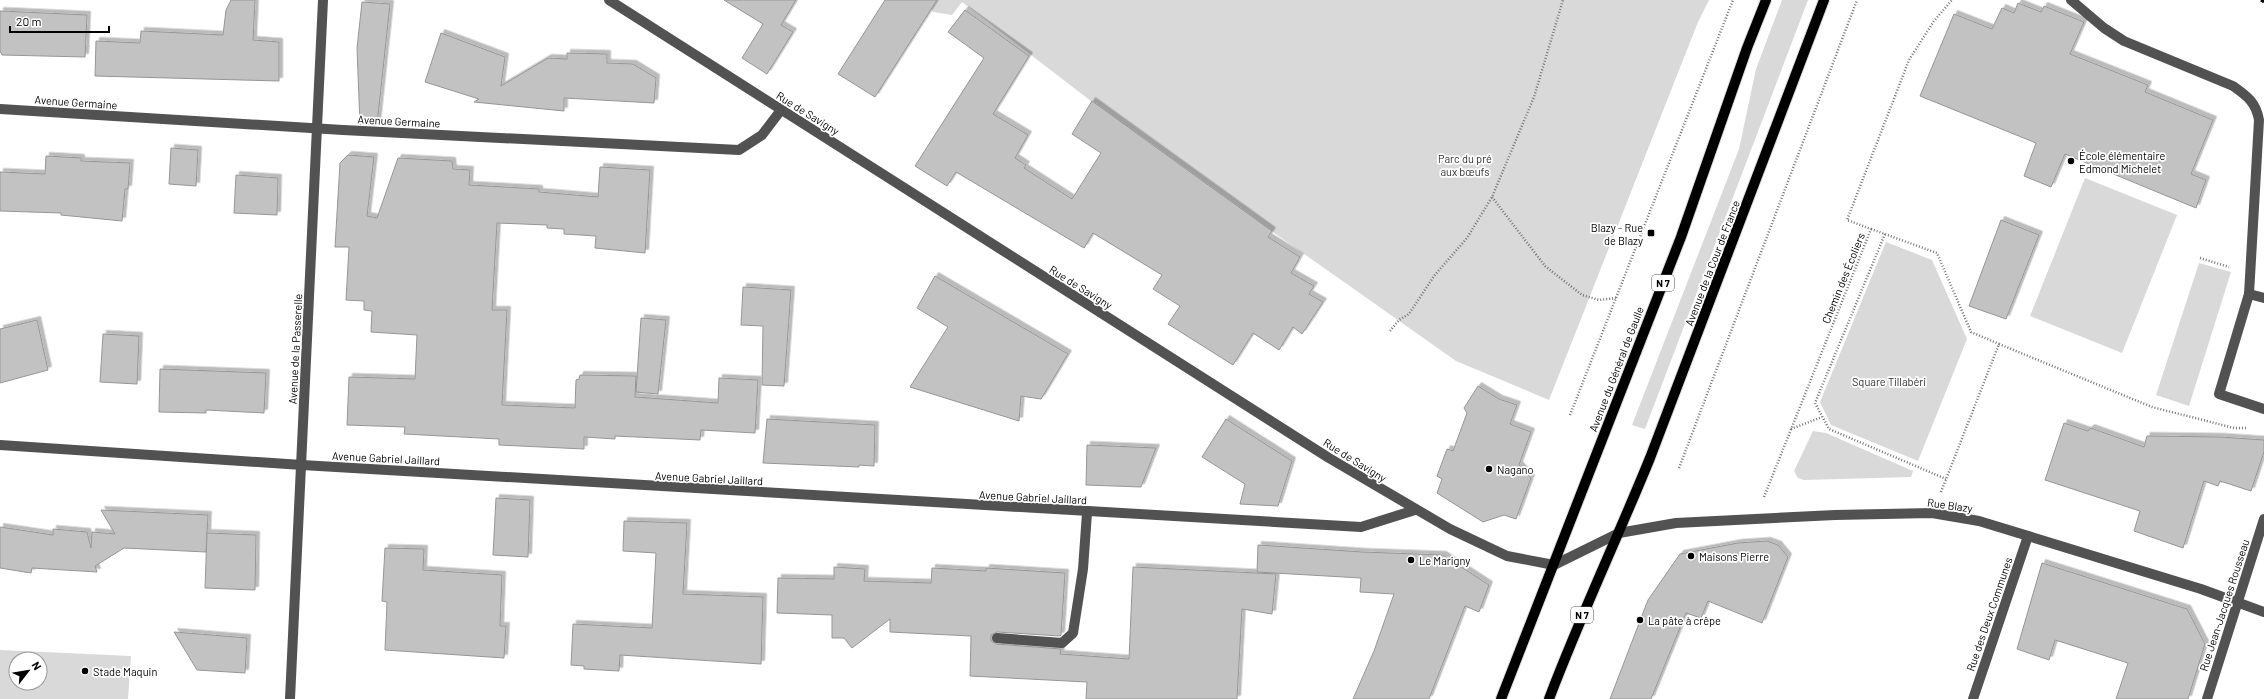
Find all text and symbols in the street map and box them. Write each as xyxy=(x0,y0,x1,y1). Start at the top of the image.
scale bar xyxy=(10,8,109,34)
text: 20 m xyxy=(16,14,42,28)
street label: Rue de Savigny xyxy=(774,89,842,137)
street label: Avenue Germaine xyxy=(34,93,118,111)
street label: Avenue Germaine xyxy=(357,112,441,130)
place label: École élémentaire Edmond Michelet xyxy=(2079,149,2165,175)
park label: Parc du pré aux bœufs xyxy=(1438,152,1492,178)
marker: École élémentaire Edmond Michelet xyxy=(2066,156,2076,166)
street label: Avenue de la Cour de France xyxy=(1682,198,1742,328)
place label: Blazy - Rue de Blazy xyxy=(1591,221,1643,247)
marker: Blazy - Rue de Blazy xyxy=(1646,228,1656,238)
street label: Chemin des Écoliers xyxy=(1819,231,1867,325)
street label: Rue de Savigny xyxy=(1047,263,1115,311)
road number: N 7 xyxy=(1652,275,1674,291)
street label: Avenue de la Passerelle xyxy=(286,293,304,405)
street label: Avenue du Général de Gaulle xyxy=(1586,304,1646,433)
park label: Square Tillabéri xyxy=(1852,375,1926,388)
street label: Rue de Savigny xyxy=(1321,436,1389,484)
street label: Avenue Gabriel Jaillard xyxy=(332,449,440,467)
place label: Nagano xyxy=(1497,463,1533,476)
marker: Nagano xyxy=(1484,464,1494,474)
street label: Avenue Gabriel Jaillard xyxy=(655,469,763,487)
street label: Avenue Gabriel Jaillard xyxy=(979,488,1087,506)
street label: Rue Blazy xyxy=(1926,495,1974,515)
street label: Rue Jean-Jacques Rousseau xyxy=(2197,537,2252,673)
place label: Maisons Pierre xyxy=(1699,550,1769,563)
marker: Maisons Pierre xyxy=(1686,551,1696,561)
place label: Le Marigny xyxy=(1419,554,1470,567)
marker: Le Marigny xyxy=(1406,555,1416,565)
street label: Rue des Deux Communes xyxy=(1963,555,2015,673)
road number: N 7 xyxy=(1571,607,1593,623)
place label: La pâte à crêpe xyxy=(1648,614,1721,627)
marker: La pâte à crêpe xyxy=(1635,615,1645,625)
north arrow xyxy=(8,651,48,691)
text: N xyxy=(30,659,44,672)
place label: Stade Maquin xyxy=(93,665,157,678)
marker: Stade Maquin xyxy=(80,666,90,676)

